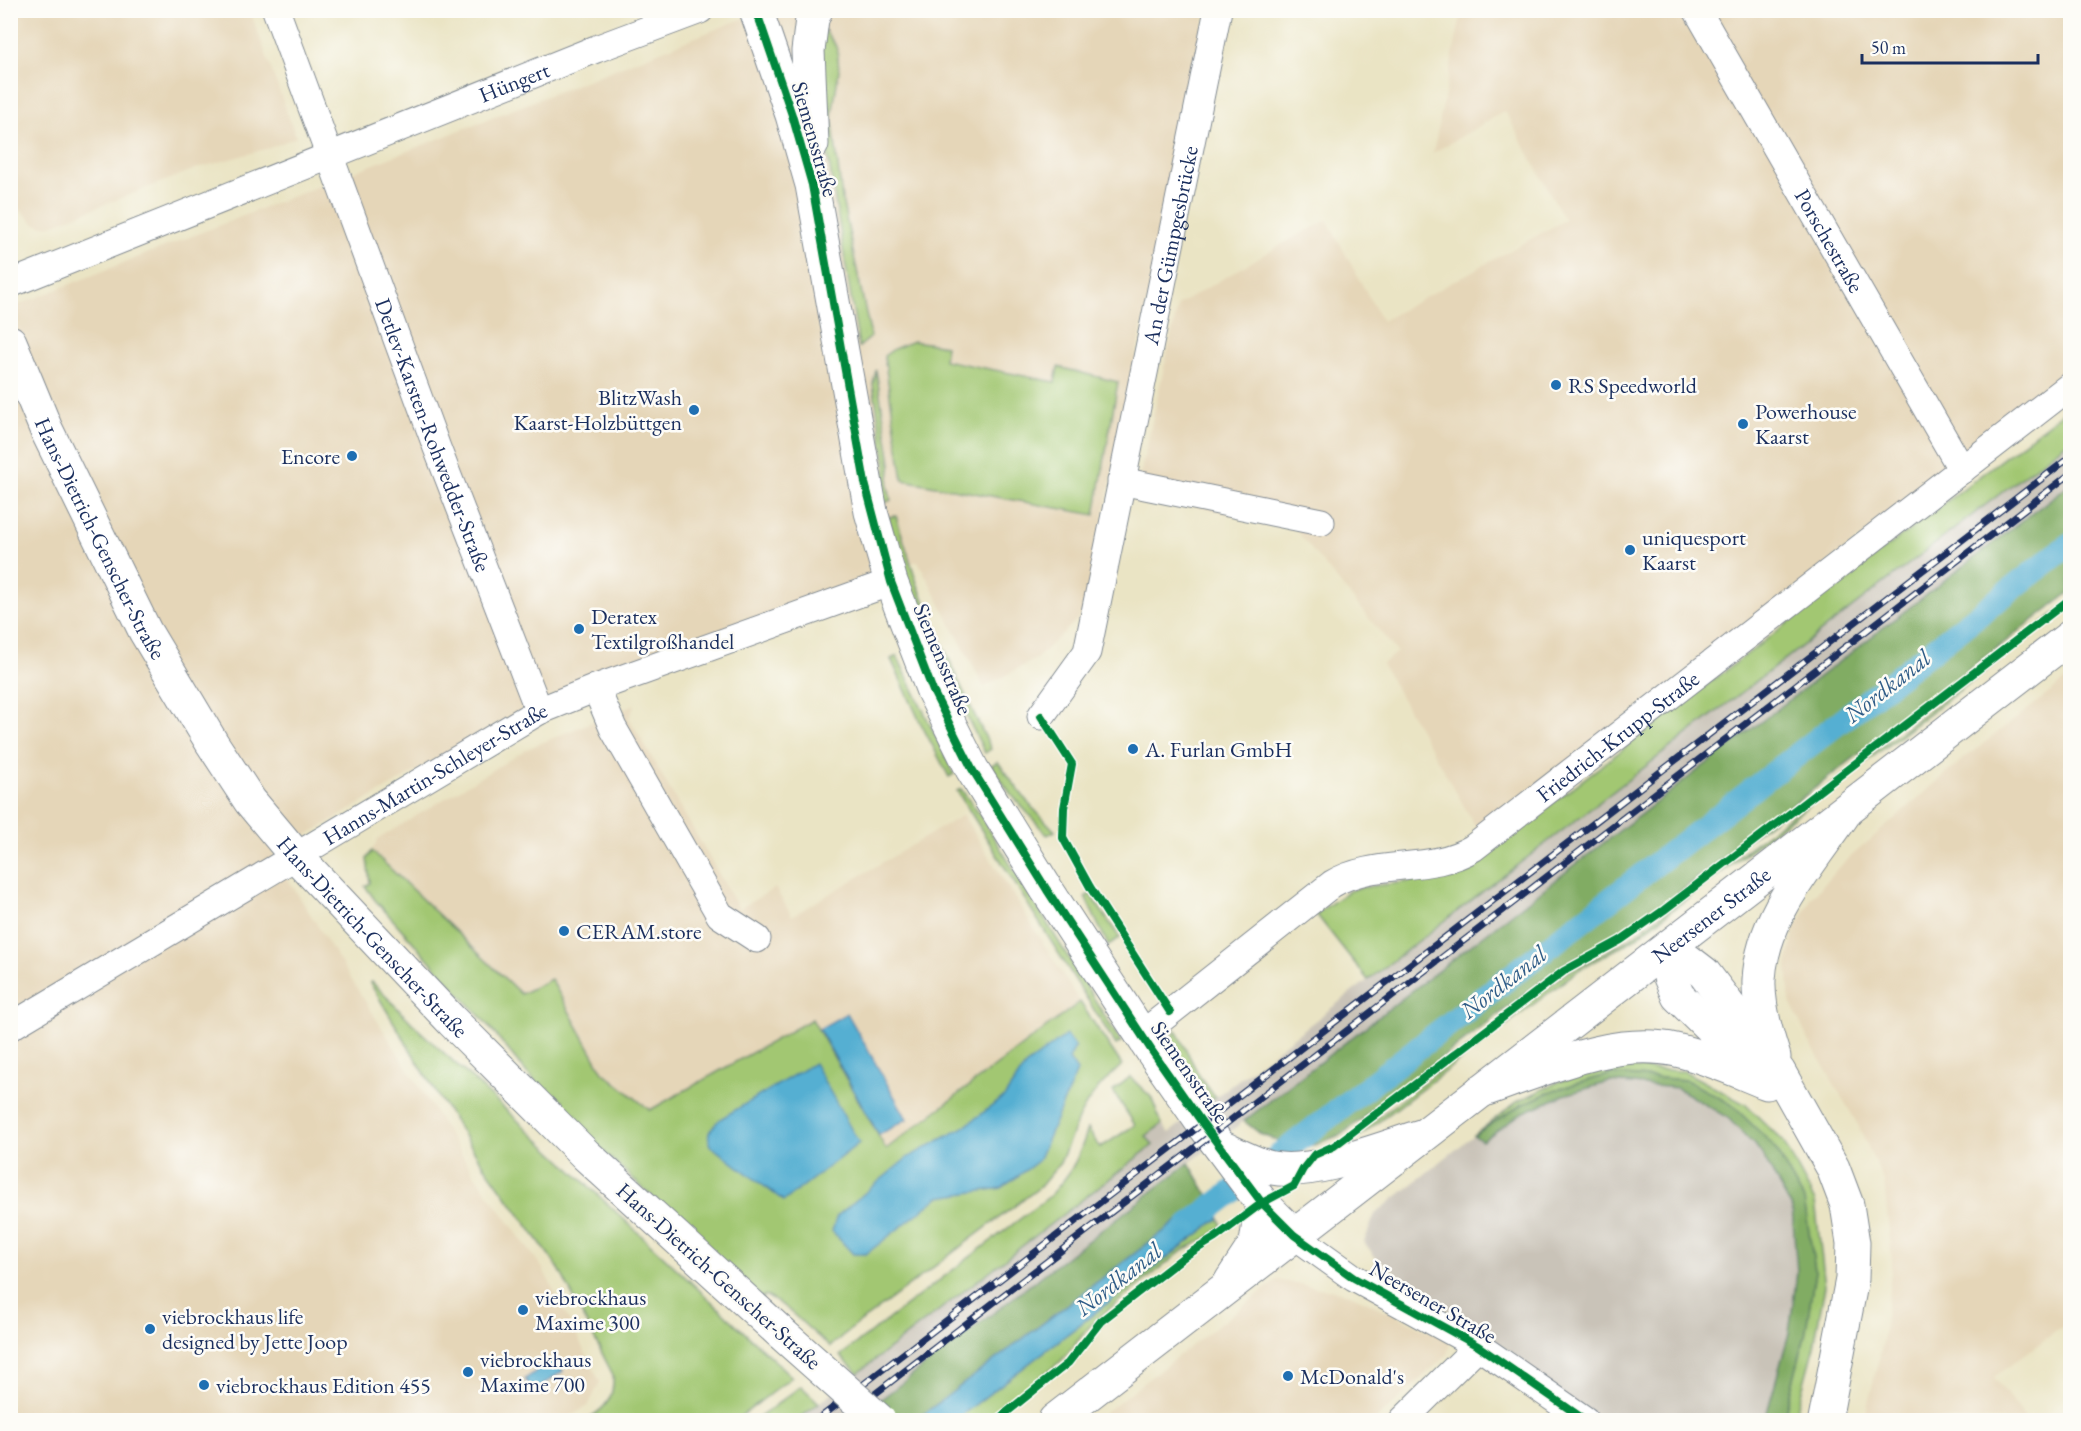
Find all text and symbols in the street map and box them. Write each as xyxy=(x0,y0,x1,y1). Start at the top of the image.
scale bar xyxy=(1862,27,2038,65)
text: 50 m xyxy=(1871,36,1906,59)
street label: Hüngert xyxy=(474,55,554,109)
street label: Siemensstraße xyxy=(785,78,845,200)
street label: An der Gümpgesbrücke xyxy=(1135,143,1205,348)
street label: Porschestraße xyxy=(1788,183,1871,298)
street label: Detlev-Karsten-Rohwedder-Straße xyxy=(369,294,498,576)
place label: RS Speedworld xyxy=(1568,371,1698,400)
marker: RS Speedworld xyxy=(1549,378,1563,392)
place label: BlitzWash Kaarst-Holzbüttgen xyxy=(514,383,682,437)
place label: Powerhouse Kaarst xyxy=(1755,397,1857,451)
marker: BlitzWash Kaarst-Holzbüttgen xyxy=(687,403,701,417)
street label: Hans-Dietrich-Genscher-Straße xyxy=(28,413,173,665)
marker: Powerhouse Kaarst xyxy=(1736,417,1750,431)
place label: Encore xyxy=(281,442,340,471)
marker: Encore xyxy=(345,449,359,463)
place label: uniquesport Kaarst xyxy=(1642,523,1746,577)
marker: uniquesport Kaarst xyxy=(1623,543,1637,557)
street label: Siemensstraße xyxy=(907,599,980,720)
place label: Deratex Textilgroßhandel xyxy=(591,602,734,656)
marker: Deratex Textilgroßhandel xyxy=(572,622,586,636)
water label: Nordkanal xyxy=(1837,642,1938,730)
street label: Friedrich-Krupp-Straße xyxy=(1530,664,1705,808)
street label: Hanns-Martin-Schleyer-Straße xyxy=(317,695,552,851)
place label: A. Furlan GmbH xyxy=(1144,735,1292,764)
marker: A. Furlan GmbH xyxy=(1126,742,1140,756)
street label: Hans-Dietrich-Genscher-Straße xyxy=(271,830,475,1044)
street label: Neersener Straße xyxy=(1646,859,1777,970)
place label: CERAM.store xyxy=(576,917,702,946)
marker: CERAM.store xyxy=(557,924,571,938)
water label: Nordkanal xyxy=(1453,938,1554,1026)
street label: Siemensstraße xyxy=(1144,1015,1236,1129)
street label: Hans-Dietrich-Genscher-Straße xyxy=(610,1176,828,1376)
water label: Nordkanal xyxy=(1068,1235,1169,1323)
street label: Neersener Straße xyxy=(1364,1254,1502,1350)
place label: viebrockhaus Maxime 300 xyxy=(535,1283,646,1337)
place label: viebrockhaus life designed by Jette Joop xyxy=(162,1302,348,1356)
marker: viebrockhaus Maxime 300 xyxy=(516,1303,530,1317)
marker: viebrockhaus life designed by Jette Joop xyxy=(143,1322,157,1336)
place label: viebrockhaus Maxime 700 xyxy=(480,1345,591,1399)
place label: McDonald's xyxy=(1300,1362,1404,1391)
marker: viebrockhaus Maxime 700 xyxy=(461,1365,475,1379)
marker: McDonald's xyxy=(1281,1369,1295,1383)
place label: viebrockhaus Edition 455 xyxy=(216,1371,431,1400)
marker: viebrockhaus Edition 455 xyxy=(197,1378,211,1392)

